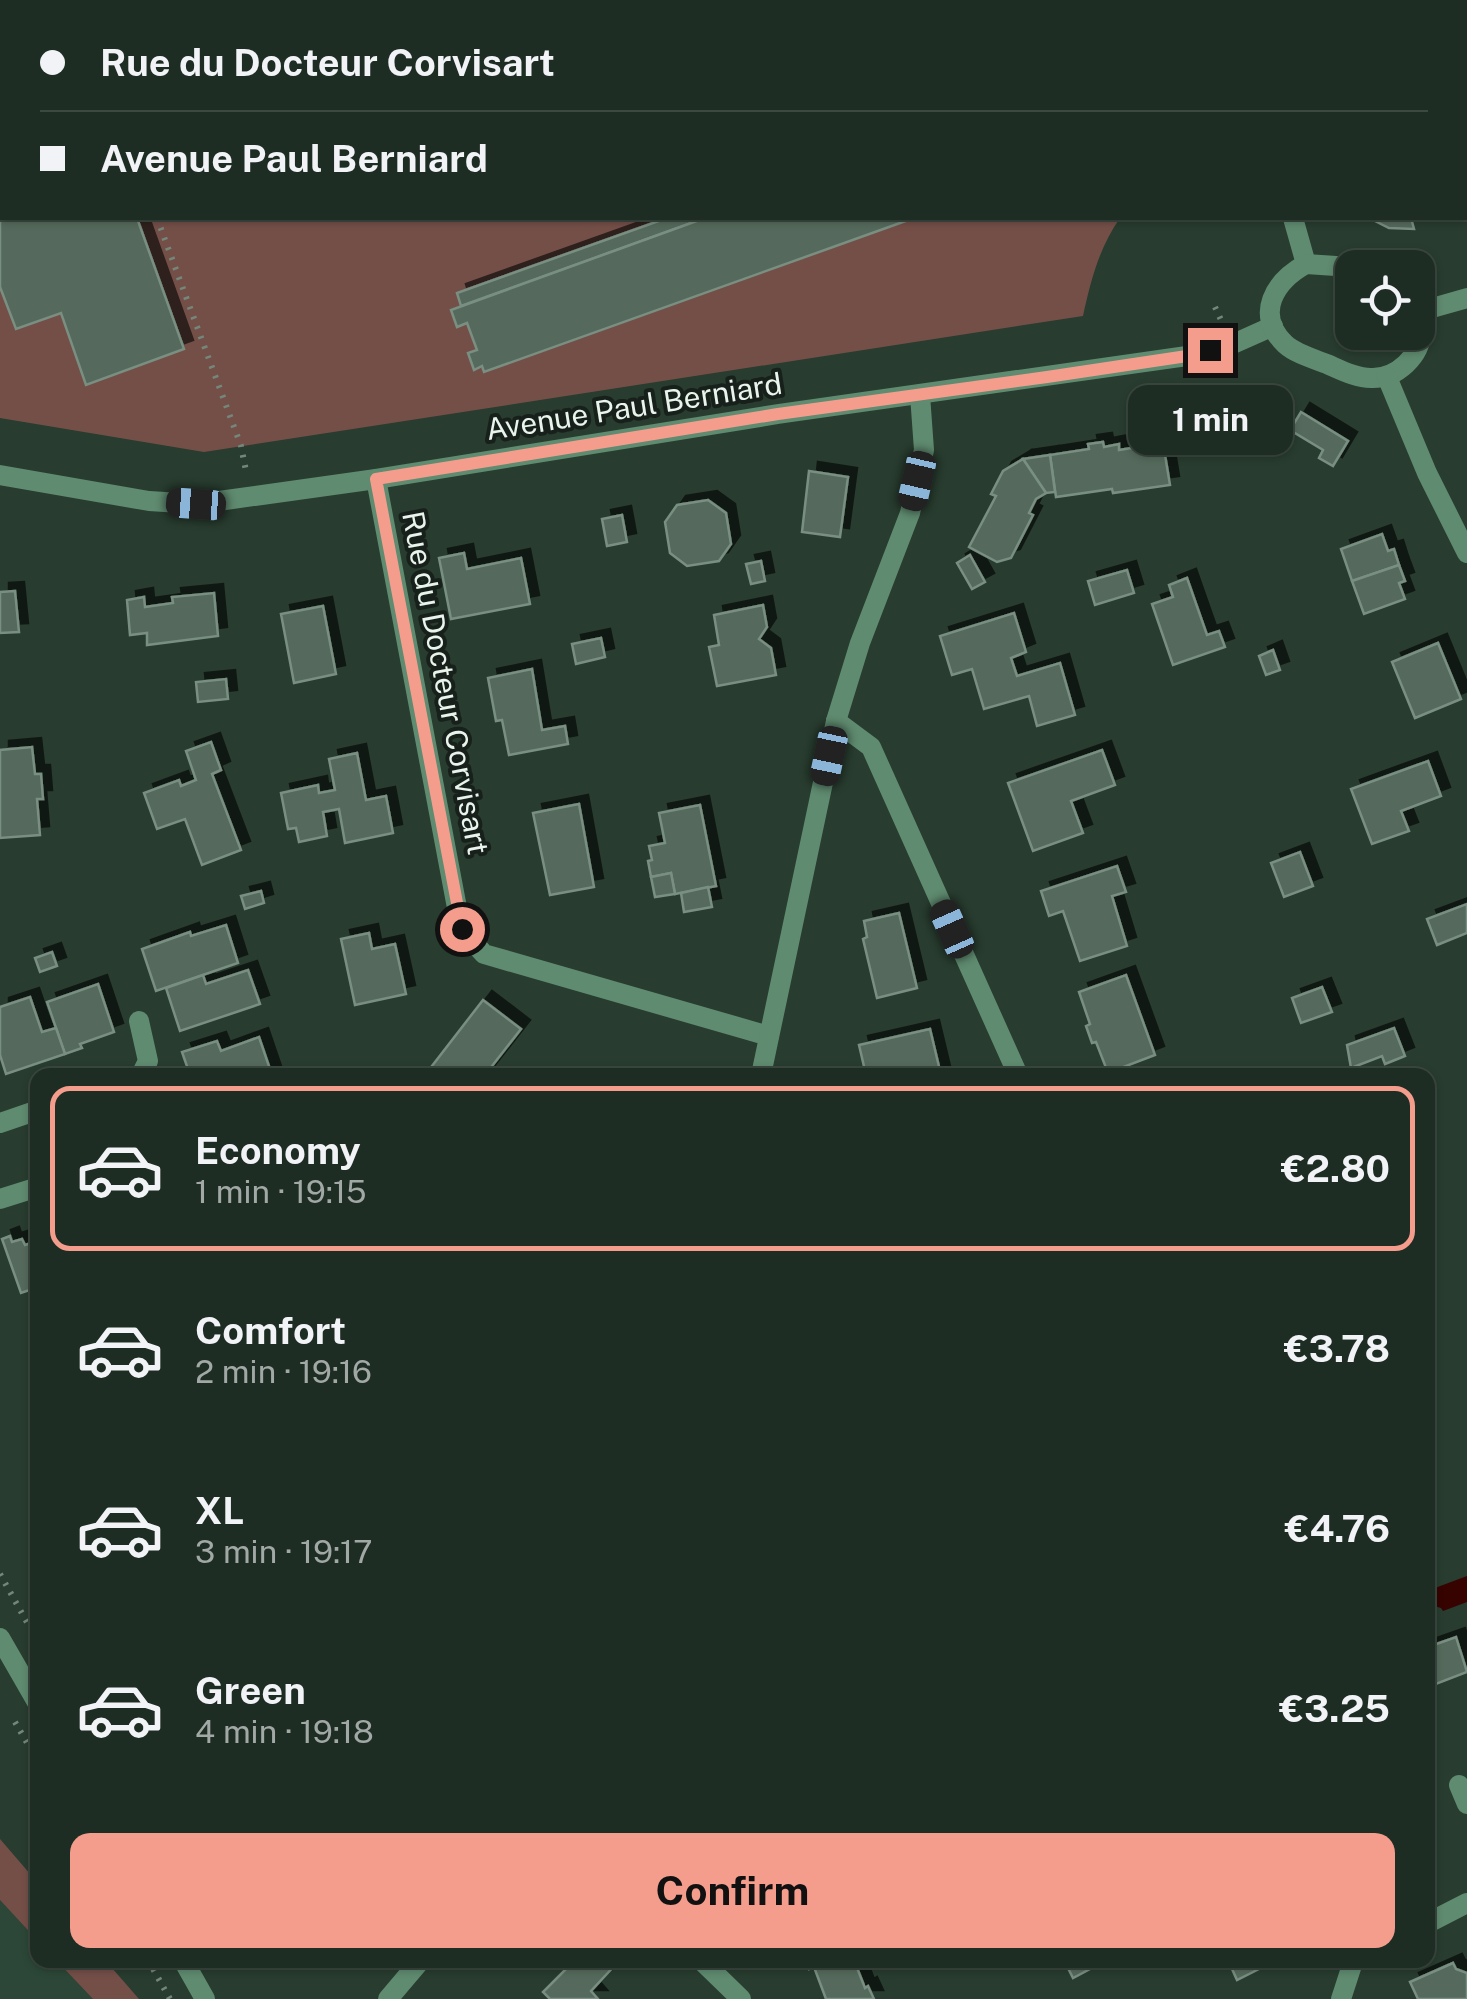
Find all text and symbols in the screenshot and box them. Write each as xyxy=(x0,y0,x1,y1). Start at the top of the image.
text: Rue du Docteur Corvisart xyxy=(100,40,555,85)
text: Avenue Paul Berniard xyxy=(100,136,488,181)
map controls xyxy=(1335,250,1435,350)
button: locate xyxy=(1335,250,1435,350)
route end xyxy=(1188,328,1233,373)
street label: Avenue Paul Berniard xyxy=(483,365,784,447)
callout: 1 min xyxy=(1128,385,1292,455)
text: 1 min xyxy=(1172,401,1249,438)
car xyxy=(896,448,938,514)
car xyxy=(165,487,227,521)
street label: Rue du Docteur Corvisart xyxy=(395,508,497,858)
car xyxy=(808,724,850,788)
car xyxy=(926,895,978,963)
route start xyxy=(440,907,485,952)
icon: car xyxy=(75,1124,165,1214)
text: Economy xyxy=(195,1128,361,1173)
text: €2.80 xyxy=(1281,1146,1390,1191)
text: 1 min · 19:15 xyxy=(195,1173,367,1210)
icon: car xyxy=(75,1304,165,1394)
text: Comfort xyxy=(195,1308,346,1353)
text: €3.78 xyxy=(1284,1326,1390,1371)
text: 2 min · 19:16 xyxy=(195,1353,372,1390)
icon: car xyxy=(75,1484,165,1574)
text: XL xyxy=(195,1488,244,1533)
text: €4.76 xyxy=(1285,1506,1390,1551)
text: 3 min · 19:17 xyxy=(195,1533,372,1570)
icon: car xyxy=(75,1664,165,1754)
text: Green xyxy=(195,1668,306,1713)
text: €3.25 xyxy=(1279,1686,1390,1731)
text: 4 min · 19:18 xyxy=(195,1713,374,1750)
button: Confirm xyxy=(70,1833,1395,1948)

